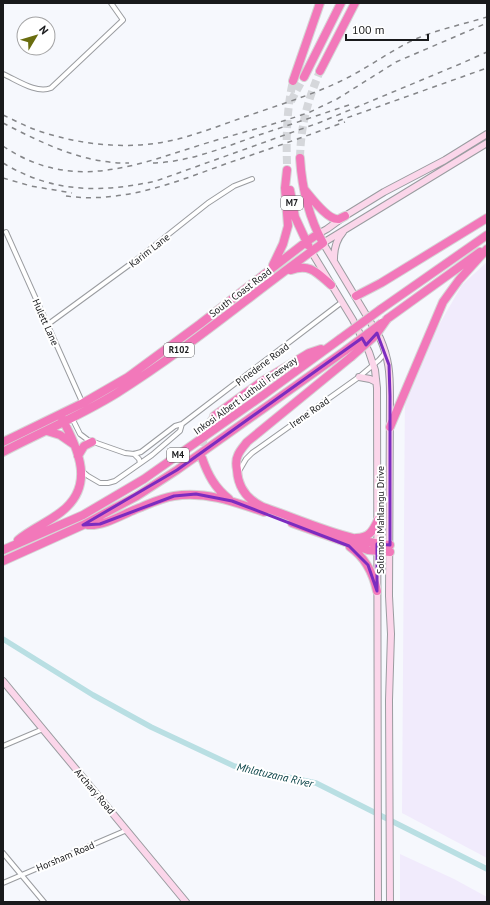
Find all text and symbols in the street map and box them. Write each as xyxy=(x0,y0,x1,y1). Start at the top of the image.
north arrow xyxy=(16,16,56,56)
scale bar xyxy=(346,16,428,42)
text: 100 m xyxy=(352,22,385,37)
text: N xyxy=(36,23,52,37)
road number: M7 xyxy=(281,196,303,210)
street label: Karim Lane xyxy=(126,230,172,270)
street label: South Coast Road xyxy=(207,265,274,320)
street label: Hulett Lane xyxy=(29,297,62,348)
street label: Pinedene Road xyxy=(233,340,292,389)
road number: R102 xyxy=(164,343,194,357)
street label: Inkosi Albert Luthuli Freeway xyxy=(191,353,300,437)
street label: Irene Road xyxy=(287,394,332,431)
road number: M4 xyxy=(167,448,189,462)
street label: Solomon Mahlangu Drive xyxy=(374,466,387,574)
water label: Mhlatuzana River xyxy=(236,759,316,791)
street label: Archary Road xyxy=(72,766,118,817)
street label: Horsham Road xyxy=(34,838,96,875)

